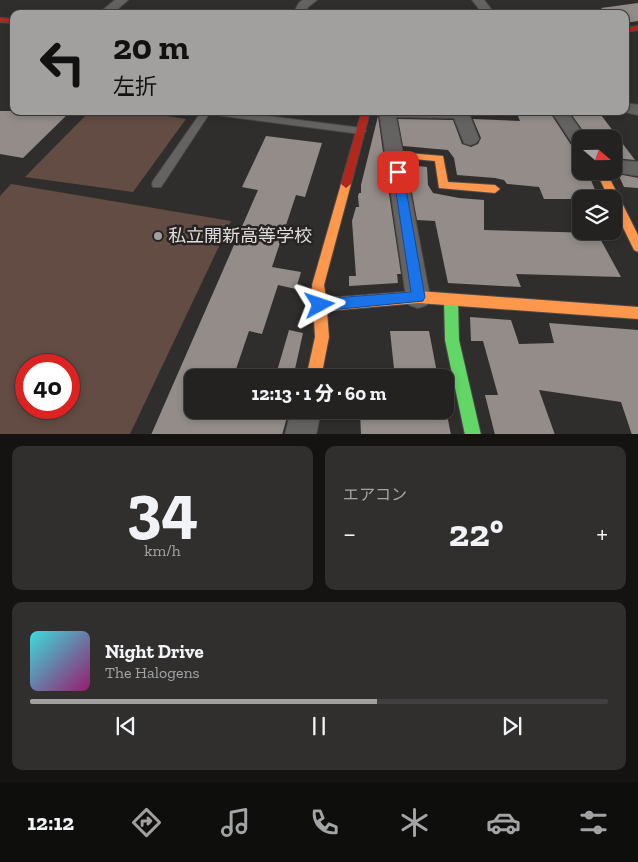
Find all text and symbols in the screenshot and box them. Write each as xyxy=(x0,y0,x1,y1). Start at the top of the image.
text: 20 m xyxy=(113,26,189,68)
icon: left xyxy=(30,30,95,95)
text: 左折 xyxy=(113,73,157,100)
north arrow xyxy=(572,130,622,180)
map controls xyxy=(572,130,622,240)
pin xyxy=(377,151,419,193)
icon: arrive xyxy=(384,158,412,186)
button: layers xyxy=(572,190,622,240)
place label: 私立開新高等学校 xyxy=(168,225,312,247)
marker: 私立開新高等学校 xyxy=(152,230,164,242)
position arrow xyxy=(293,278,345,330)
speed limit sign: 40 xyxy=(15,354,80,419)
text: 12:13 · 1 分 · 60 m xyxy=(252,382,386,405)
text: 34 xyxy=(127,469,198,547)
text: エアコン xyxy=(343,485,407,504)
text: 22° xyxy=(449,510,503,556)
text: − xyxy=(343,517,356,550)
text: + xyxy=(596,517,608,550)
text: km/h xyxy=(144,541,181,560)
text: Night Drive xyxy=(105,640,204,663)
text: The Halogens xyxy=(105,663,200,682)
icon: previous xyxy=(112,712,140,740)
icon: pause xyxy=(305,712,333,740)
icon: next xyxy=(498,712,526,740)
icon: directions xyxy=(129,805,164,840)
icon: music xyxy=(218,805,253,840)
icon: phone xyxy=(307,805,342,840)
icon: climate xyxy=(397,805,432,840)
icon: car xyxy=(486,805,521,840)
icon: filters xyxy=(576,805,611,840)
text: 12:12 xyxy=(27,809,74,836)

